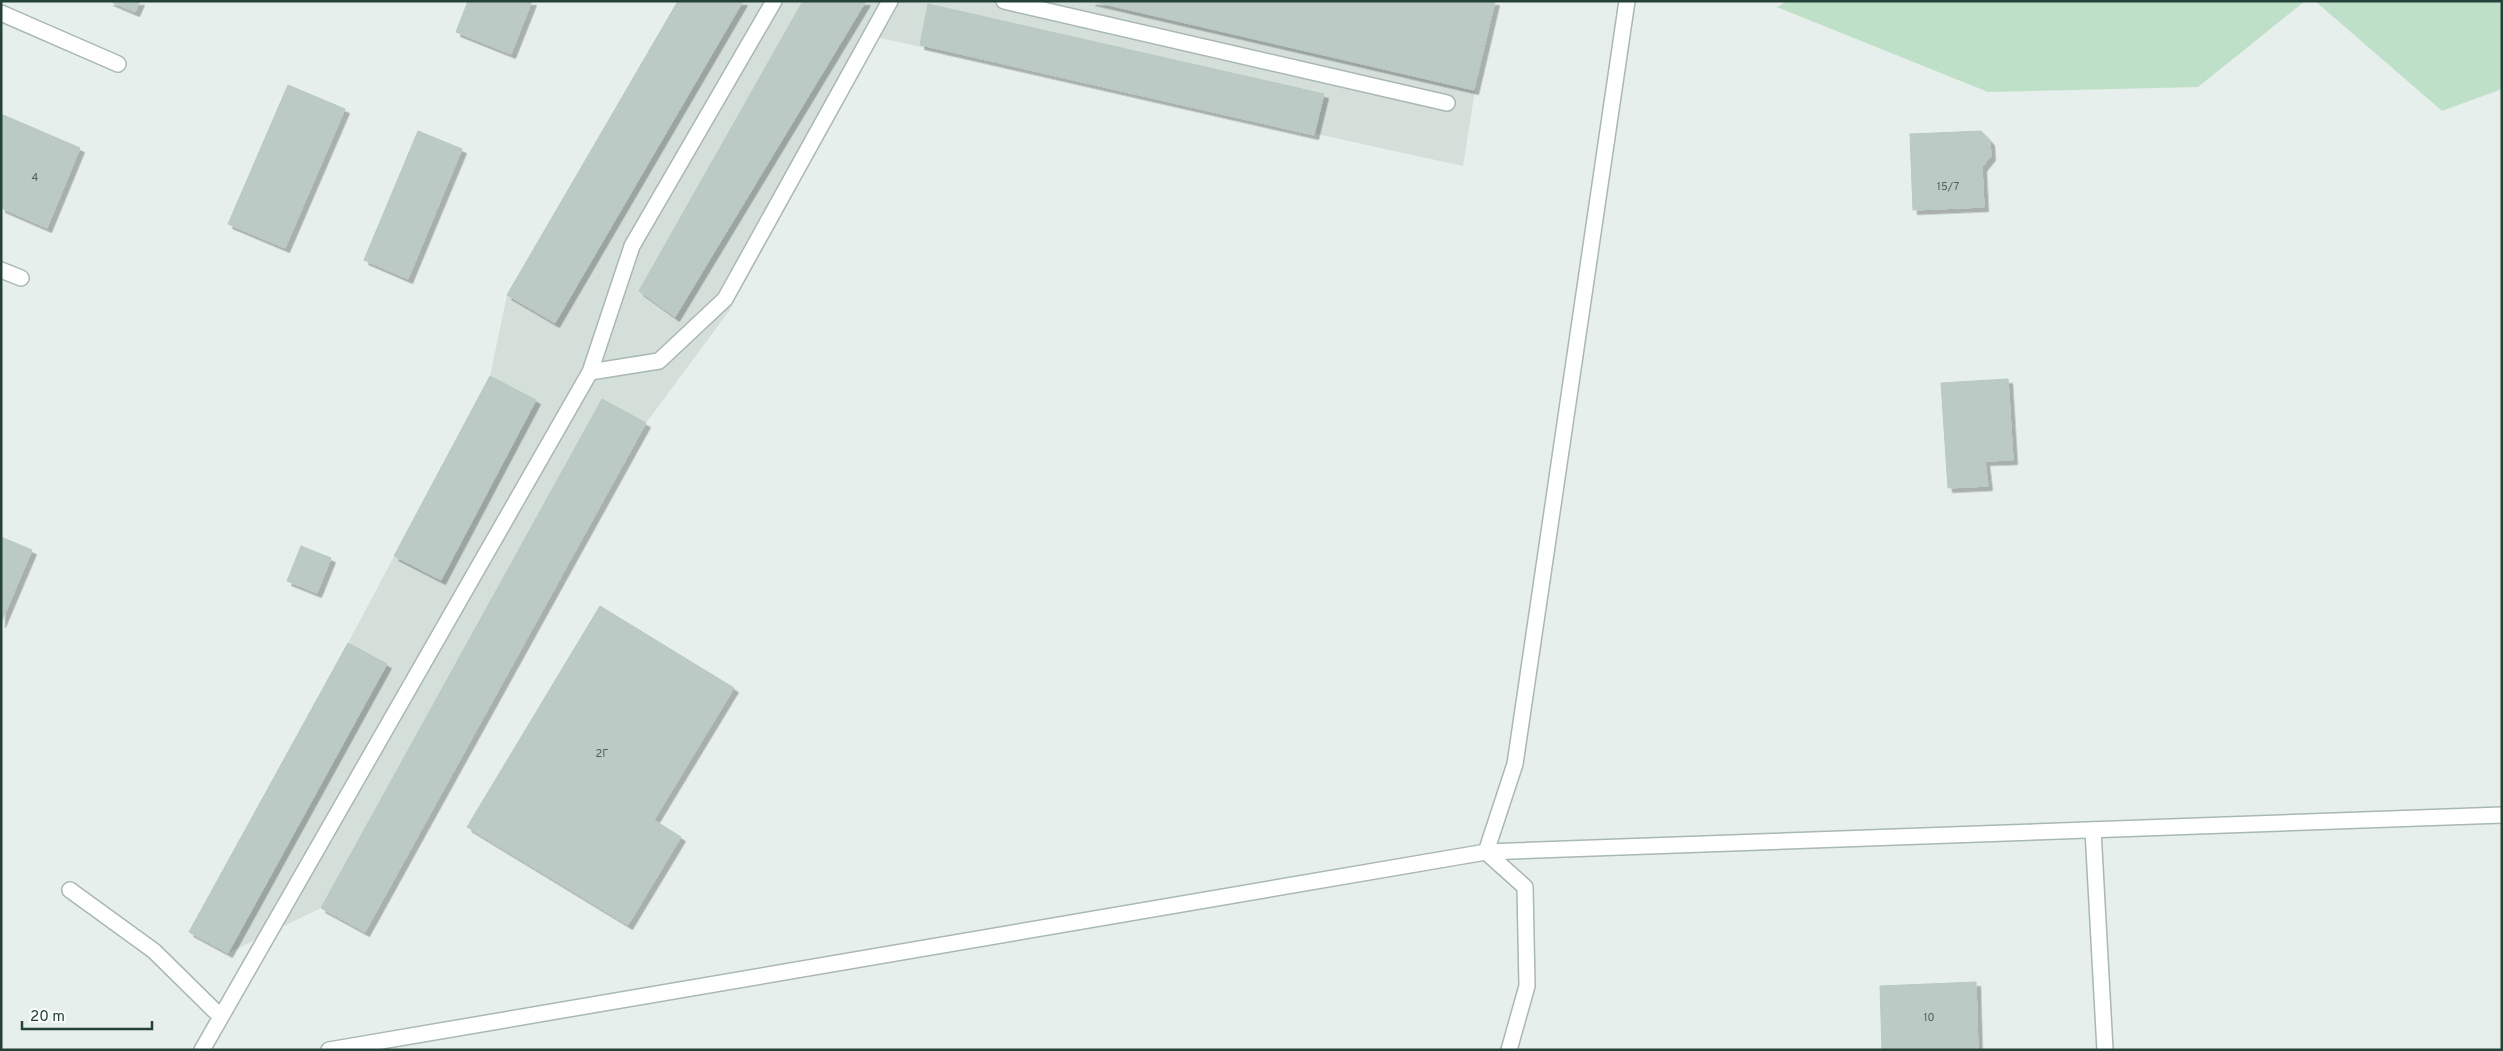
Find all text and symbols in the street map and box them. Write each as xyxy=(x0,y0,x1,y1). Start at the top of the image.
house number: 4 xyxy=(32,171,39,185)
house number: 15/7 xyxy=(1937,180,1959,194)
house number: 2Г xyxy=(595,747,609,761)
scale bar xyxy=(22,998,152,1030)
text: 20 m xyxy=(30,1008,65,1027)
house number: 10 xyxy=(1923,1011,1935,1025)

